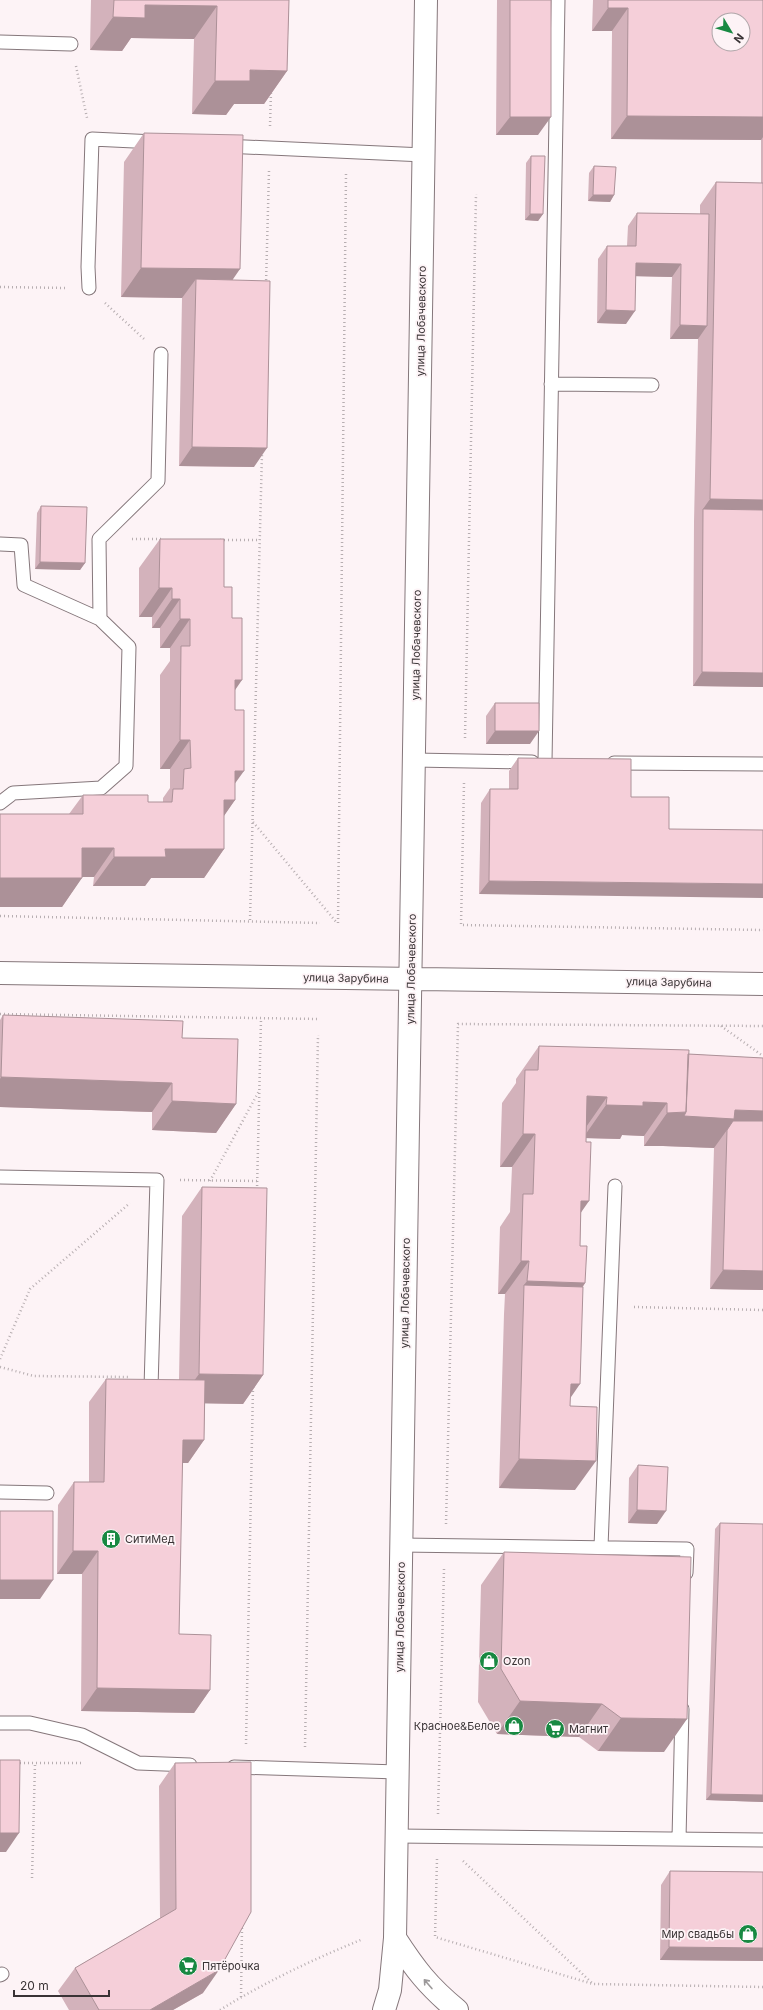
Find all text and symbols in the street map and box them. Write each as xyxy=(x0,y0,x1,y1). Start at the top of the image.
north arrow xyxy=(711,12,751,52)
text: N xyxy=(731,31,747,46)
street label: улица Лобачевского xyxy=(413,265,429,376)
street label: улица Лобачевского xyxy=(408,589,424,700)
street label: улица Лобачевского xyxy=(403,913,419,1024)
street label: улица Зарубина xyxy=(303,970,389,986)
street label: улица Зарубина xyxy=(626,974,712,990)
street label: улица Лобачевского xyxy=(397,1237,413,1348)
building icon: СитиМед xyxy=(100,1528,122,1550)
place label: СитиМед xyxy=(125,1532,175,1546)
street label: улица Лобачевского xyxy=(392,1561,408,1672)
shop icon: Ozon xyxy=(478,1650,500,1672)
place label: Ozon xyxy=(503,1654,530,1668)
shop icon: Красное&Белое xyxy=(503,1715,525,1737)
supermarket icon: Магнит xyxy=(544,1718,566,1740)
place label: Красное&Белое xyxy=(414,1719,500,1733)
place label: Магнит xyxy=(569,1722,609,1736)
shop icon: Мир свадьбы xyxy=(737,1923,759,1945)
place label: Мир свадьбы xyxy=(661,1927,734,1941)
supermarket icon: Пятёрочка xyxy=(177,1955,199,1977)
place label: Пятёрочка xyxy=(202,1959,260,1973)
scale bar xyxy=(14,1972,109,1998)
text: 20 m xyxy=(20,1978,49,1993)
one-way arrow xyxy=(424,1980,433,1990)

